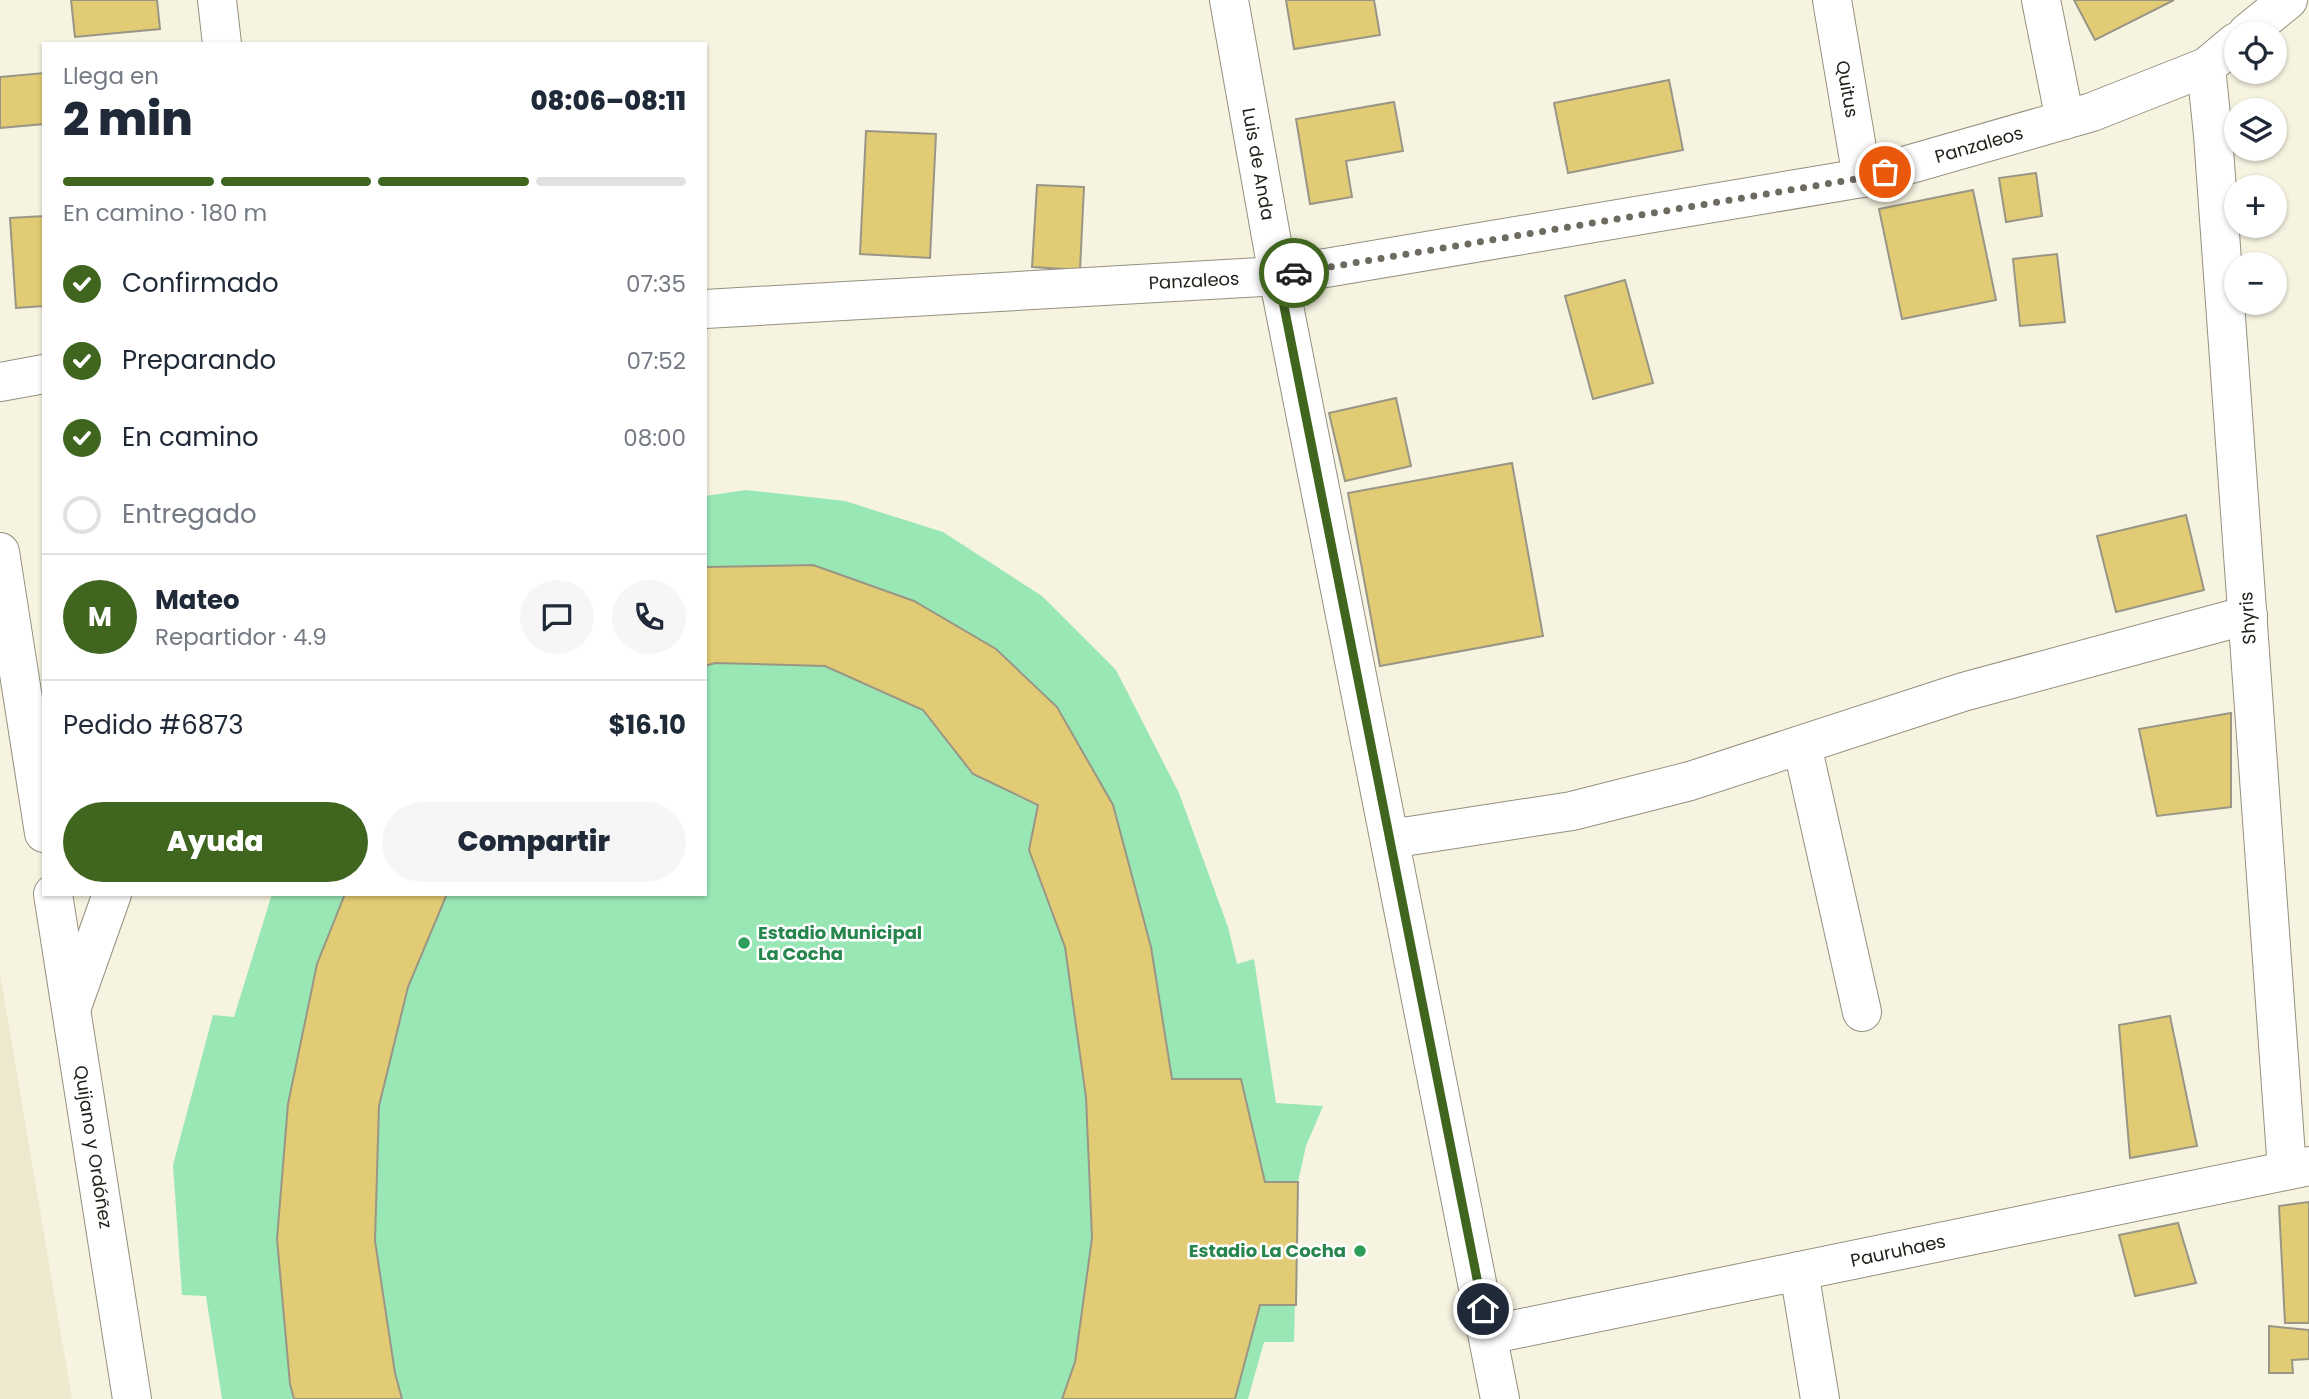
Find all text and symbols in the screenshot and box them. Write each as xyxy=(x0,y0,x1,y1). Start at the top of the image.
map controls xyxy=(2224,21,2287,315)
button: locate xyxy=(2224,21,2287,84)
street label: Quitus xyxy=(1830,58,1865,119)
text: Llega en xyxy=(63,60,159,92)
text: 08:06–08:11 xyxy=(531,83,686,119)
text: 2 min xyxy=(63,87,193,151)
button: layers xyxy=(2224,98,2287,161)
street label: Luis de Anda xyxy=(1236,106,1281,222)
street label: Panzaleos xyxy=(1932,120,2026,169)
pin xyxy=(1855,142,1915,202)
icon: bag xyxy=(1866,153,1904,191)
button: + xyxy=(2224,175,2287,238)
text: En camino · 180 m xyxy=(63,197,267,229)
courier xyxy=(1259,238,1329,308)
button: − xyxy=(2224,252,2287,315)
icon: car xyxy=(1275,254,1313,292)
icon: check xyxy=(63,265,101,303)
text: Confirmado xyxy=(122,265,279,301)
street label: Panzaleos xyxy=(1148,266,1240,295)
text: 07:35 xyxy=(626,268,686,300)
icon: check xyxy=(63,342,101,380)
text: Preparando xyxy=(122,342,276,378)
text: 07:52 xyxy=(626,345,686,377)
icon: check xyxy=(63,419,101,457)
text: En camino xyxy=(122,419,259,455)
text: 08:00 xyxy=(623,422,686,454)
text: Entregado xyxy=(122,496,257,532)
button: chat xyxy=(520,580,594,654)
button: phone xyxy=(612,580,686,654)
text: Mateo xyxy=(155,582,240,618)
street label: Shyris xyxy=(2233,591,2262,645)
text: M xyxy=(88,599,112,635)
text: Repartidor · 4.9 xyxy=(155,621,327,653)
text: Pedido #6873 xyxy=(63,707,244,743)
text: $16.10 xyxy=(608,707,686,743)
button: Ayuda xyxy=(63,802,368,882)
button: Compartir xyxy=(382,802,686,882)
place label: Estadio Municipal La Cocha xyxy=(758,920,922,966)
marker: Estadio Municipal La Cocha xyxy=(736,935,752,951)
street label: Quijano y Ordóñez xyxy=(68,1063,119,1230)
street label: Pauruhaes xyxy=(1848,1228,1948,1273)
place label: Estadio La Cocha xyxy=(1189,1238,1346,1263)
marker: Estadio La Cocha xyxy=(1352,1243,1368,1259)
pin xyxy=(1453,1279,1513,1339)
icon: home xyxy=(1464,1290,1502,1328)

